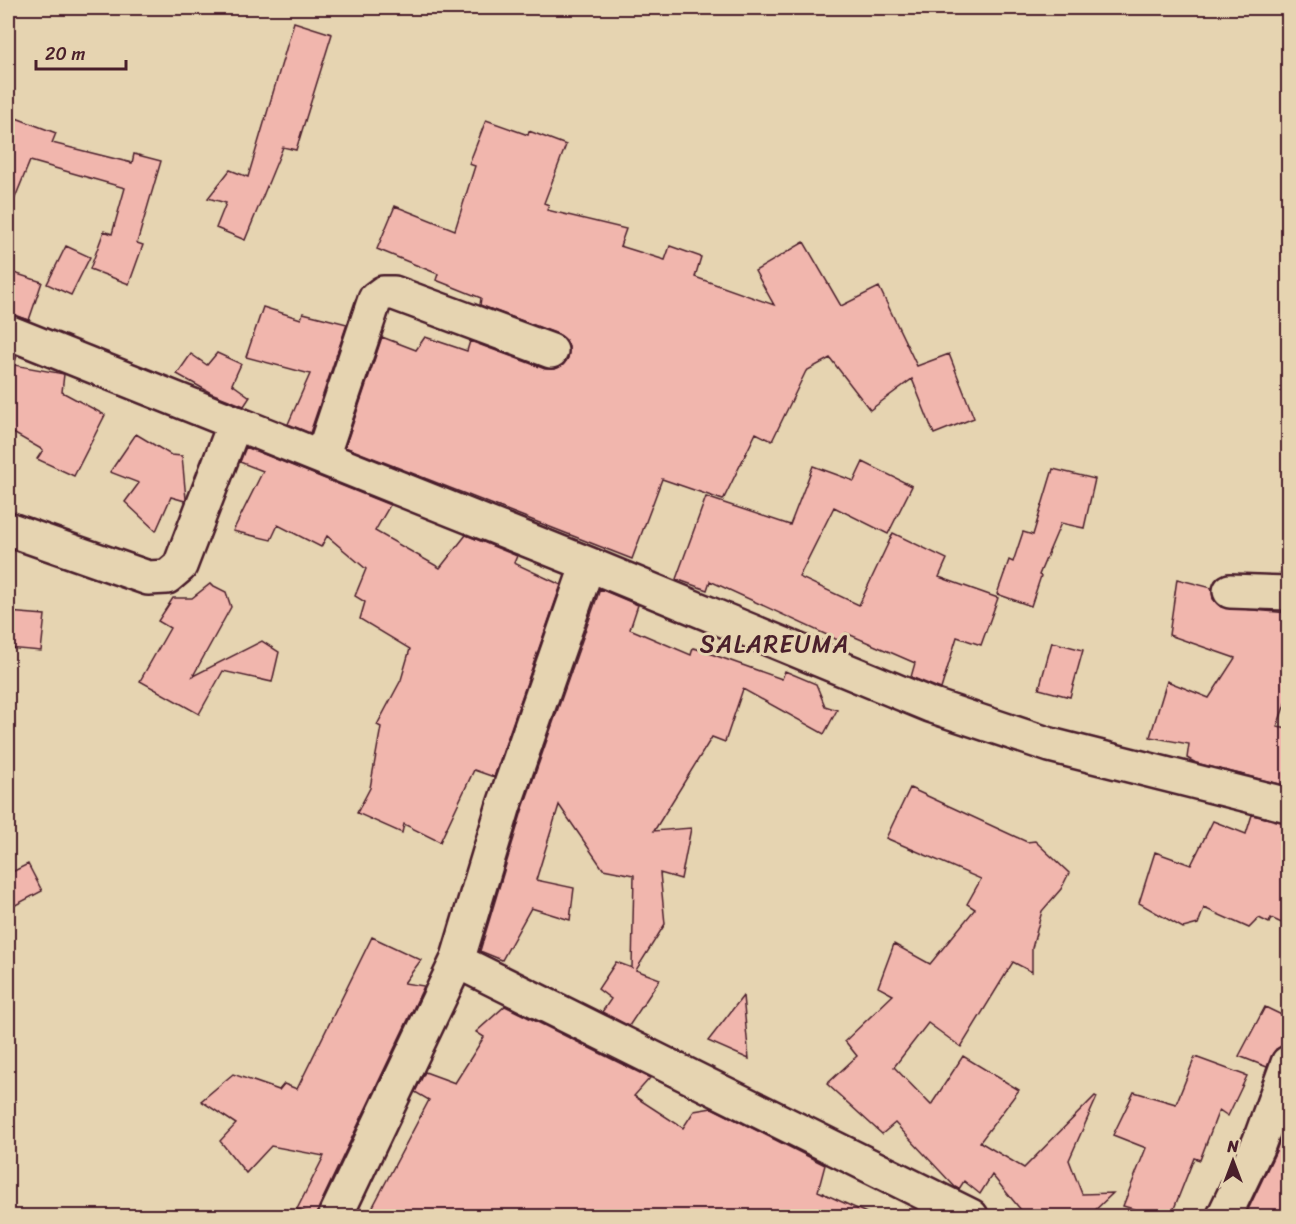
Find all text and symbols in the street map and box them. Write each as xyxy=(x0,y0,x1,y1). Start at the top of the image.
scale bar xyxy=(36,33,126,71)
text: 20 m xyxy=(45,38,85,70)
district label: SALAREUMA xyxy=(700,623,850,665)
north arrow xyxy=(1203,1131,1263,1191)
text: N xyxy=(1226,1132,1239,1161)

